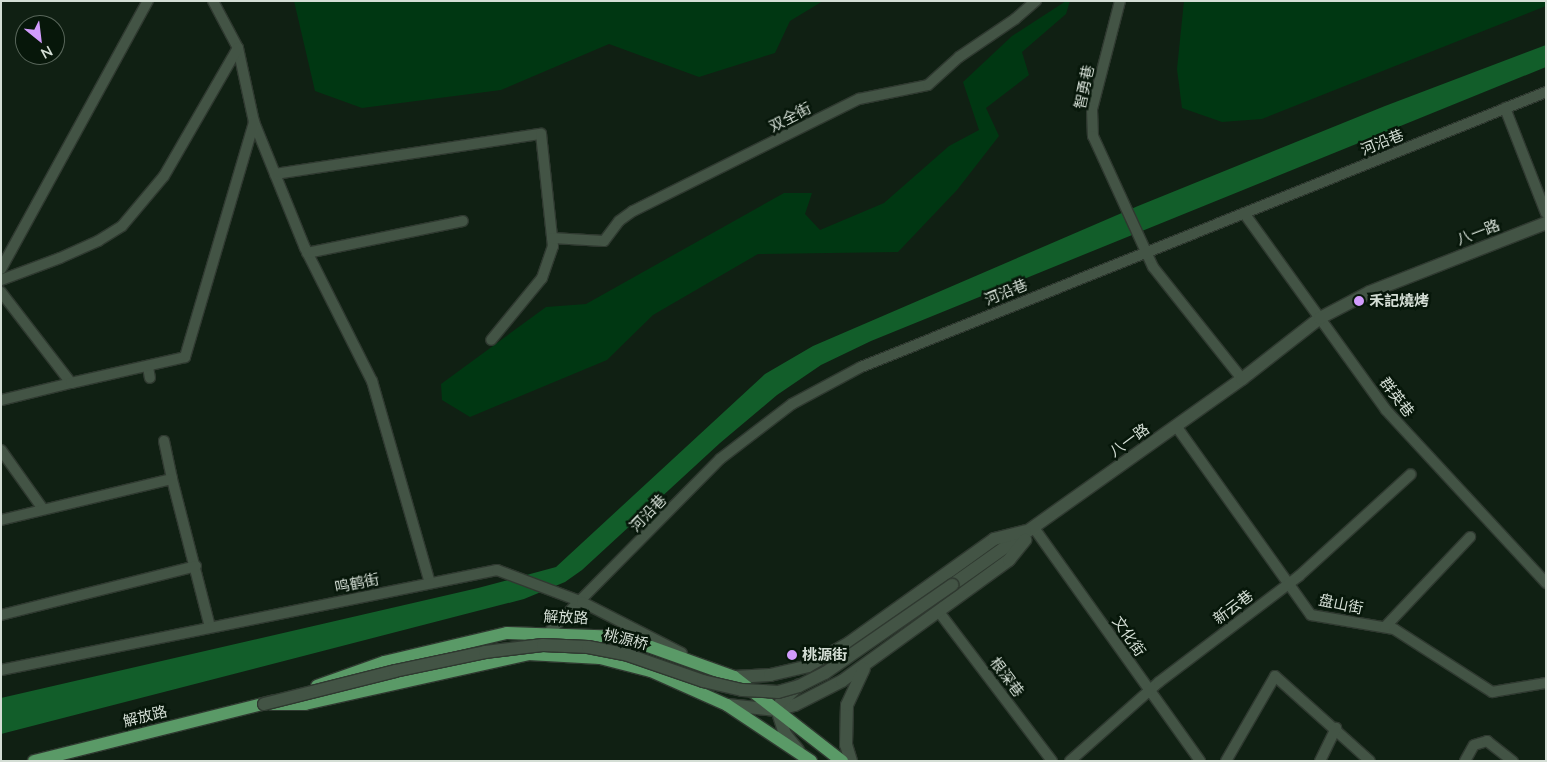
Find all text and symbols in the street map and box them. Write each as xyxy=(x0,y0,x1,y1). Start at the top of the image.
north arrow xyxy=(15,15,65,65)
text: N xyxy=(38,43,56,63)
street label: 智勇巷 xyxy=(1071,63,1097,111)
street label: 双全街 xyxy=(766,99,814,135)
street label: 河沿巷 xyxy=(1358,125,1406,159)
street label: 八一路 xyxy=(1454,216,1502,248)
street label: 河沿巷 xyxy=(982,275,1030,309)
place label: 禾記燒烤 xyxy=(1369,292,1429,310)
marker: 禾記燒烤 xyxy=(1353,295,1365,307)
street label: 群英巷 xyxy=(1376,374,1418,420)
street label: 八一路 xyxy=(1106,419,1152,461)
street label: 河沿巷 xyxy=(626,491,670,535)
street label: 鸣鹤街 xyxy=(333,570,381,596)
street label: 新云巷 xyxy=(1210,586,1256,628)
street label: 盘山街 xyxy=(1317,591,1365,617)
street label: 解放路 xyxy=(543,607,589,627)
street label: 文化街 xyxy=(1109,612,1149,660)
street label: 桃源桥 xyxy=(602,625,650,653)
place label: 桃源街 xyxy=(802,646,847,664)
marker: 桃源街 xyxy=(786,649,798,661)
street label: 根深巷 xyxy=(986,654,1028,700)
street label: 解放路 xyxy=(121,702,169,730)

